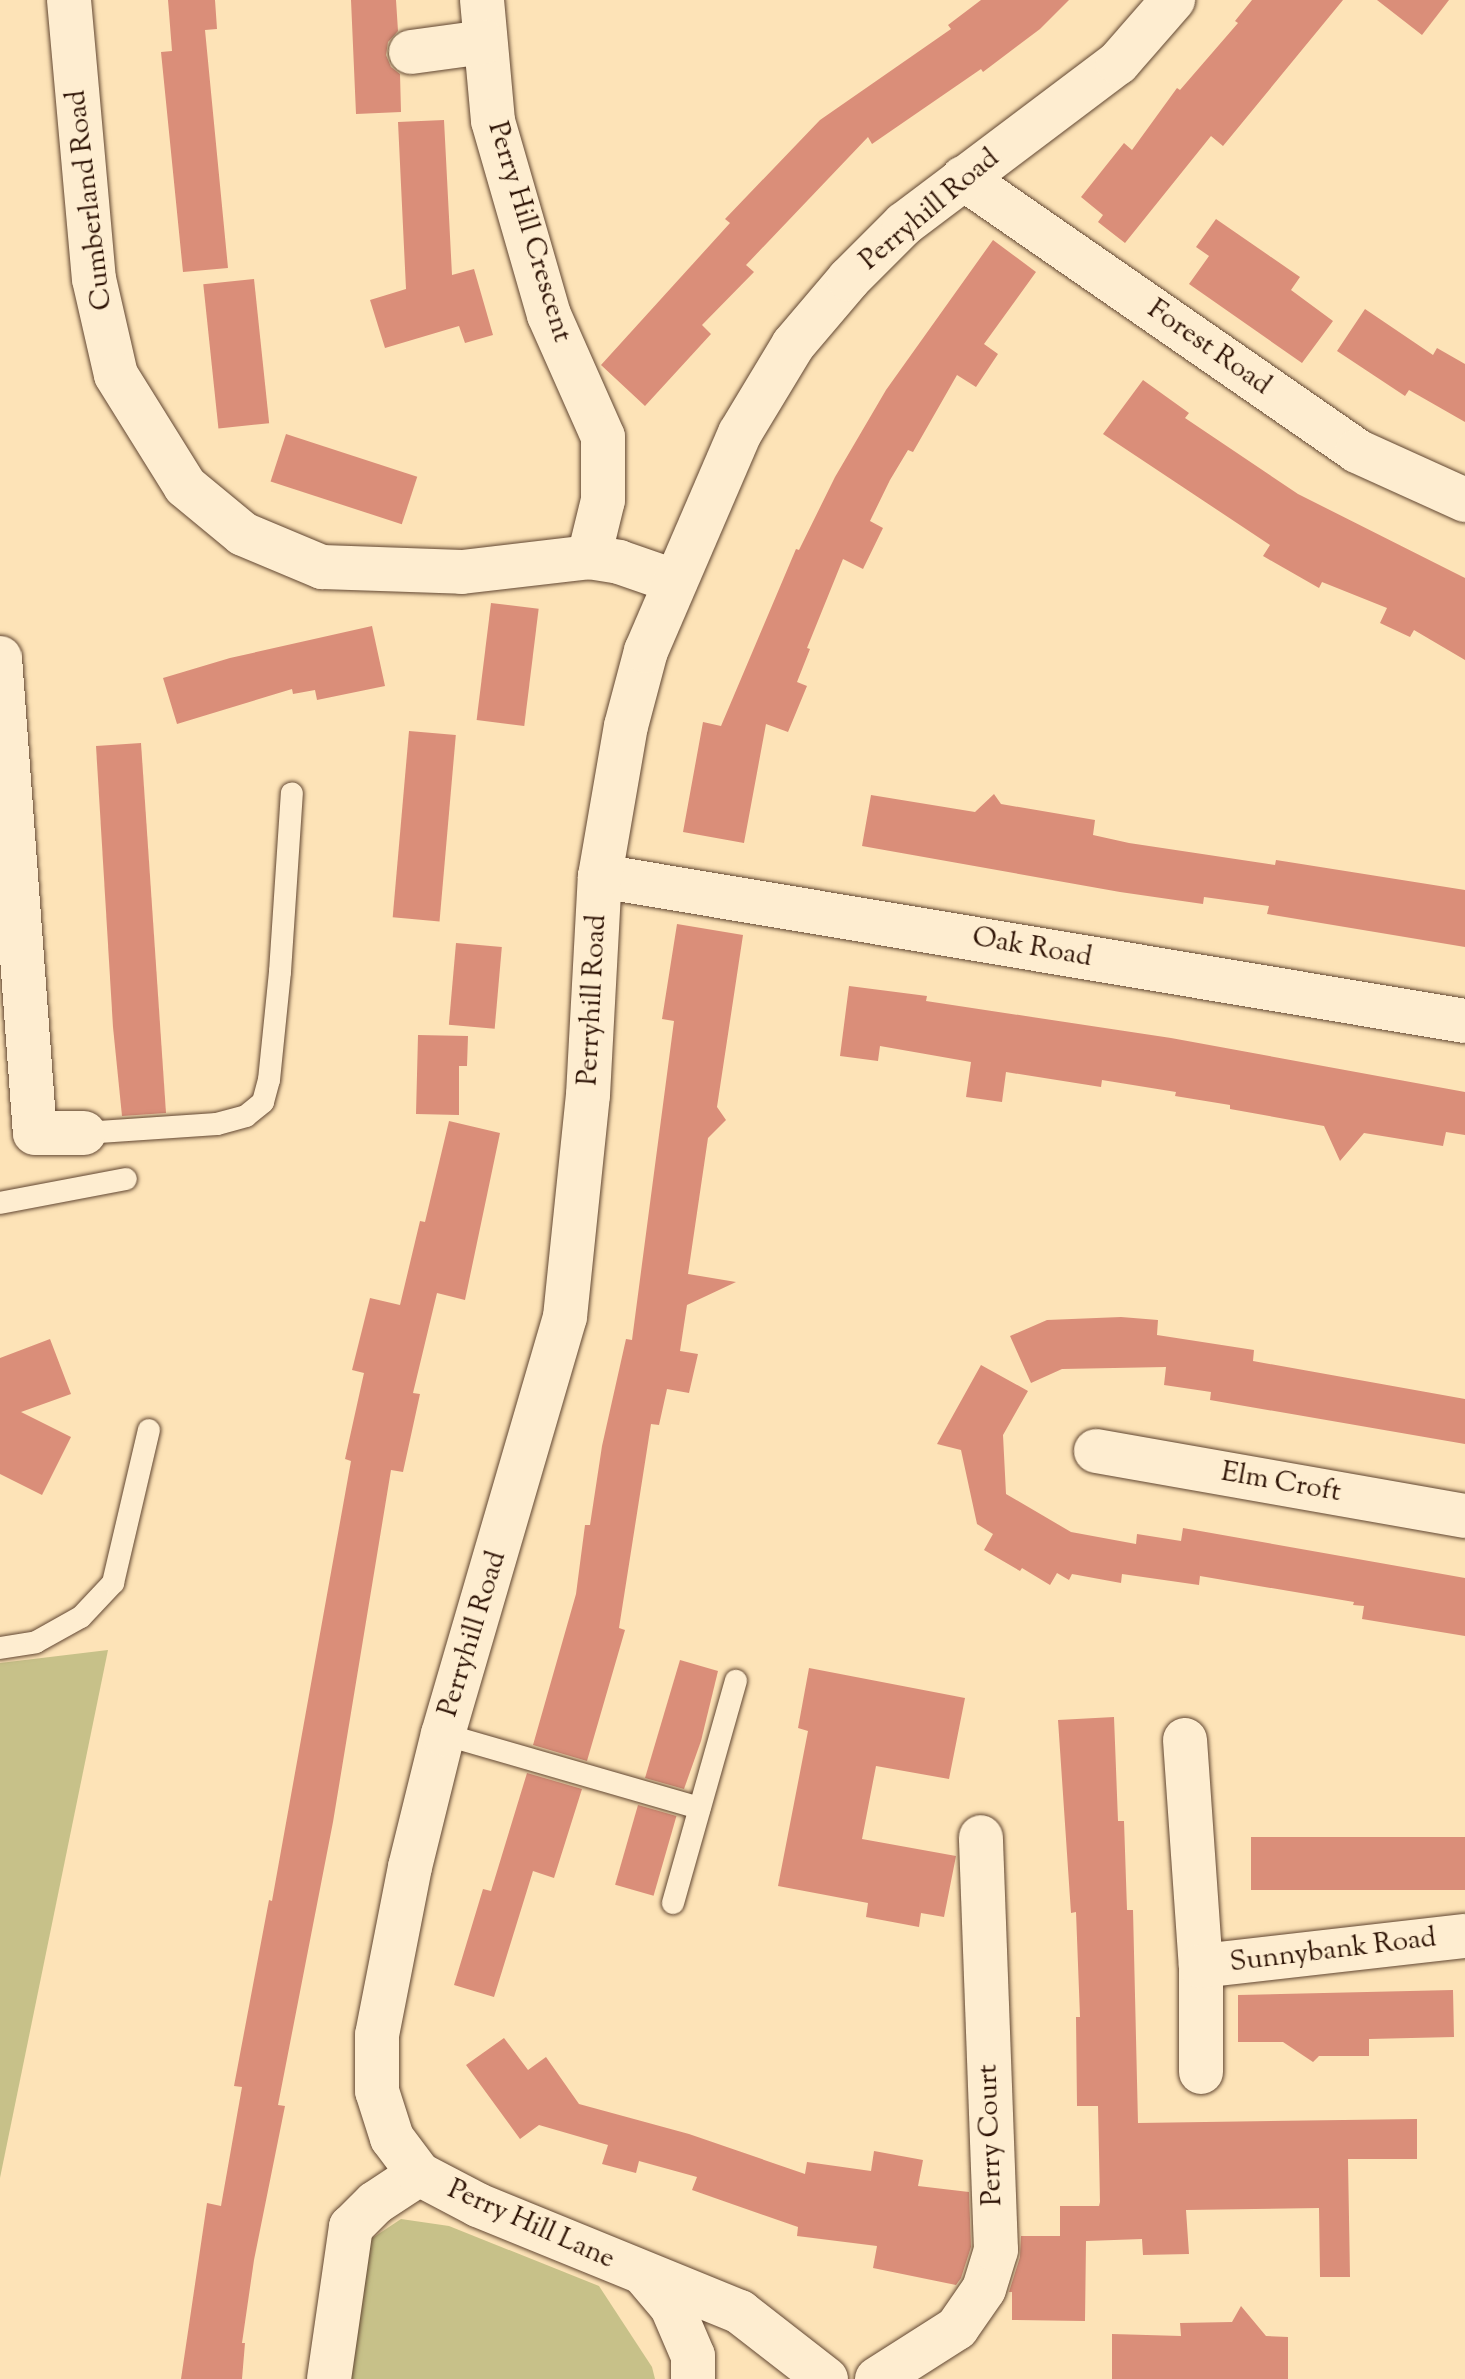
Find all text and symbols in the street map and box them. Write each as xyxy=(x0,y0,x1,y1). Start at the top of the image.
street label: Cumberland Road xyxy=(60,88,120,312)
street label: Perry Hill Crescent xyxy=(480,118,578,346)
street label: Perryhill Road xyxy=(854,142,1006,278)
street label: Forest Road xyxy=(1141,293,1277,403)
street label: Perryhill Road xyxy=(572,914,614,1086)
street label: Oak Road xyxy=(970,921,1094,975)
street label: Elm Croft xyxy=(1218,1456,1344,1510)
street label: Perryhill Road xyxy=(432,1547,514,1721)
street label: Sunnybank Road xyxy=(1228,1922,1438,1980)
street label: Perry Court xyxy=(972,2064,1010,2206)
street label: Perry Hill Lane xyxy=(442,2173,620,2277)

